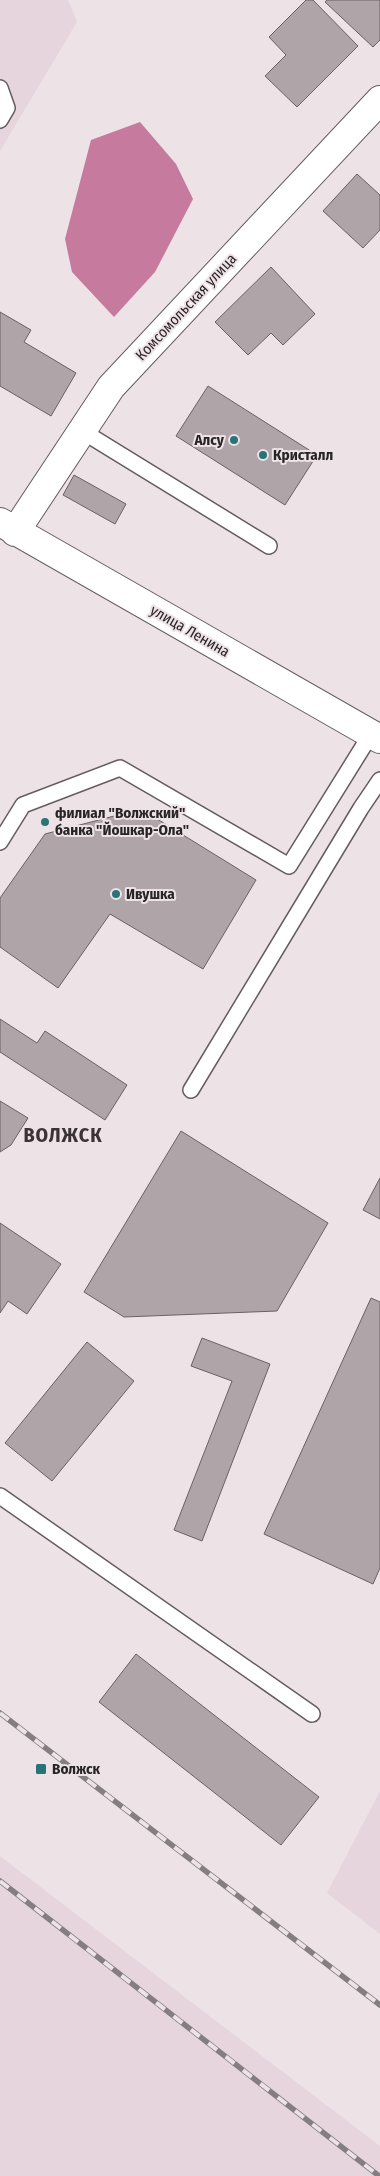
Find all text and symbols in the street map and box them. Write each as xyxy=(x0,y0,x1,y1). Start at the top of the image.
street label: Комсомольская улица xyxy=(132,250,240,364)
place label: Алсу xyxy=(193,431,225,449)
marker: Алсу xyxy=(228,434,240,446)
place label: Кристалл xyxy=(273,446,333,464)
marker: Кристалл xyxy=(257,449,269,461)
street label: улица Ленина xyxy=(147,601,233,661)
place label: филиал "Волжский" банка "Йошкар-Ола" xyxy=(55,804,189,839)
marker: филиал "Волжский" банка "Йошкар-Ола" xyxy=(39,816,51,828)
place label: Ивушка xyxy=(126,885,175,903)
marker: Ивушка xyxy=(110,888,122,900)
district label: ВОЛЖСК xyxy=(23,1123,103,1147)
place label: Волжск xyxy=(52,1760,101,1778)
marker: Волжск xyxy=(34,1762,48,1776)

